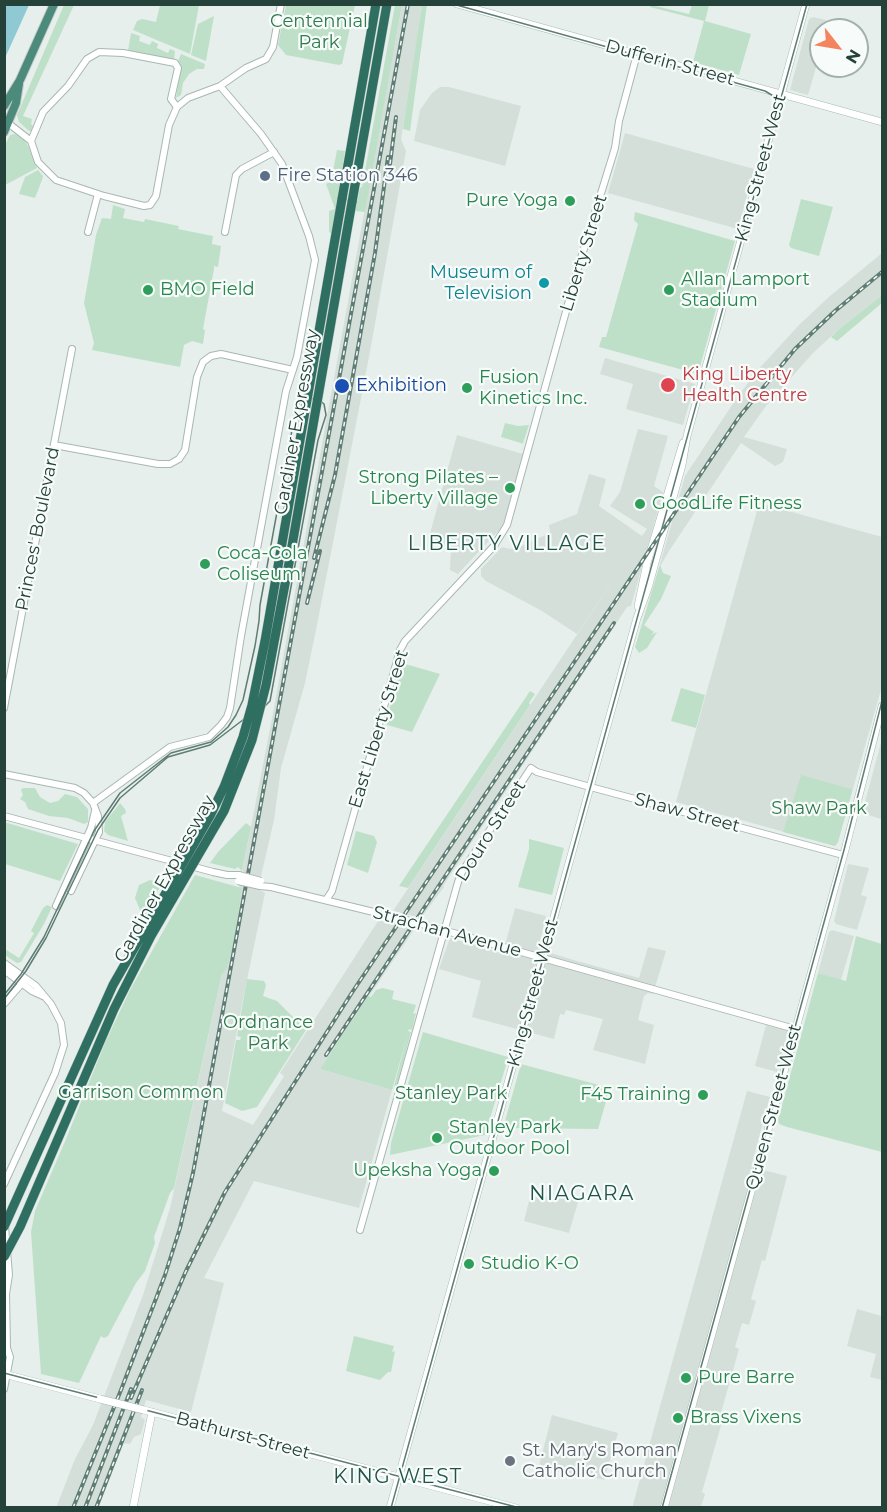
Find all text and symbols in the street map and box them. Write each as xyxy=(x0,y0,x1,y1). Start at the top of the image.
park label: Centennial Park xyxy=(270,11,368,54)
north arrow xyxy=(809,18,869,78)
street label: Dufferin Street xyxy=(603,35,737,91)
text: N xyxy=(842,46,865,67)
street label: King Street West xyxy=(731,92,791,244)
place label: Fire Station 346 xyxy=(277,165,418,187)
marker: Fire Station 346 xyxy=(258,169,272,183)
place label: Pure Yoga xyxy=(466,190,558,212)
street label: Liberty Street xyxy=(556,192,612,314)
marker: Pure Yoga xyxy=(563,194,577,208)
place label: Museum of Television xyxy=(430,262,532,304)
place label: Allan Lamport Stadium xyxy=(681,269,810,312)
marker: Museum of Television xyxy=(537,276,551,290)
place label: BMO Field xyxy=(160,279,255,301)
marker: BMO Field xyxy=(141,283,155,297)
marker: Allan Lamport Stadium xyxy=(662,283,676,297)
street label: Gardiner Expressway xyxy=(270,328,324,516)
place label: King Liberty Health Centre xyxy=(682,364,807,406)
place label: Fusion Kinetics Inc. xyxy=(479,367,587,410)
place label: Exhibition xyxy=(356,375,447,397)
marker: King Liberty Health Centre xyxy=(659,376,677,394)
marker: Exhibition xyxy=(333,377,351,395)
marker: Fusion Kinetics Inc. xyxy=(460,381,474,395)
street label: Princes' Boulevard xyxy=(12,445,64,613)
place label: Strong Pilates – Liberty Village xyxy=(359,467,498,510)
marker: Strong Pilates – Liberty Village xyxy=(503,481,517,495)
place label: GoodLife Fitness xyxy=(652,493,802,515)
marker: GoodLife Fitness xyxy=(633,497,647,511)
district label: LIBERTY VILLAGE xyxy=(408,532,606,556)
place label: Coca-Cola Coliseum xyxy=(217,543,308,586)
marker: Coca-Cola Coliseum xyxy=(198,557,212,571)
street label: East Liberty Street xyxy=(345,647,413,811)
street label: Douro Street xyxy=(451,776,531,886)
street label: Shaw Street xyxy=(632,789,742,837)
street label: Gardiner Expressway xyxy=(110,792,220,966)
park label: Shaw Park xyxy=(771,798,867,820)
street label: Strachan Avenue xyxy=(370,902,524,962)
street label: King Street West xyxy=(503,917,563,1069)
park label: Ordnance Park xyxy=(223,1012,313,1054)
street label: Queen Street West xyxy=(741,1022,807,1192)
park label: Garrison Common xyxy=(58,1082,224,1104)
park label: Stanley Park xyxy=(395,1083,507,1105)
place label: F45 Training xyxy=(580,1084,691,1106)
marker: F45 Training xyxy=(696,1088,710,1102)
place label: Stanley Park Outdoor Pool xyxy=(449,1117,570,1160)
marker: Stanley Park Outdoor Pool xyxy=(430,1131,444,1145)
place label: Upeksha Yoga xyxy=(353,1160,482,1182)
marker: Upeksha Yoga xyxy=(487,1164,501,1178)
district label: NIAGARA xyxy=(529,1182,635,1206)
place label: Studio K-O xyxy=(481,1253,579,1275)
marker: Studio K-O xyxy=(462,1257,476,1271)
place label: Pure Barre xyxy=(698,1367,795,1389)
marker: Pure Barre xyxy=(679,1371,693,1385)
place label: Brass Vixens xyxy=(690,1407,801,1429)
street label: Bathurst Street xyxy=(173,1408,313,1464)
marker: Brass Vixens xyxy=(671,1411,685,1425)
place label: St. Mary's Roman Catholic Church xyxy=(522,1440,677,1482)
marker: St. Mary's Roman Catholic Church xyxy=(503,1454,517,1468)
district label: KING WEST xyxy=(333,1465,463,1489)

